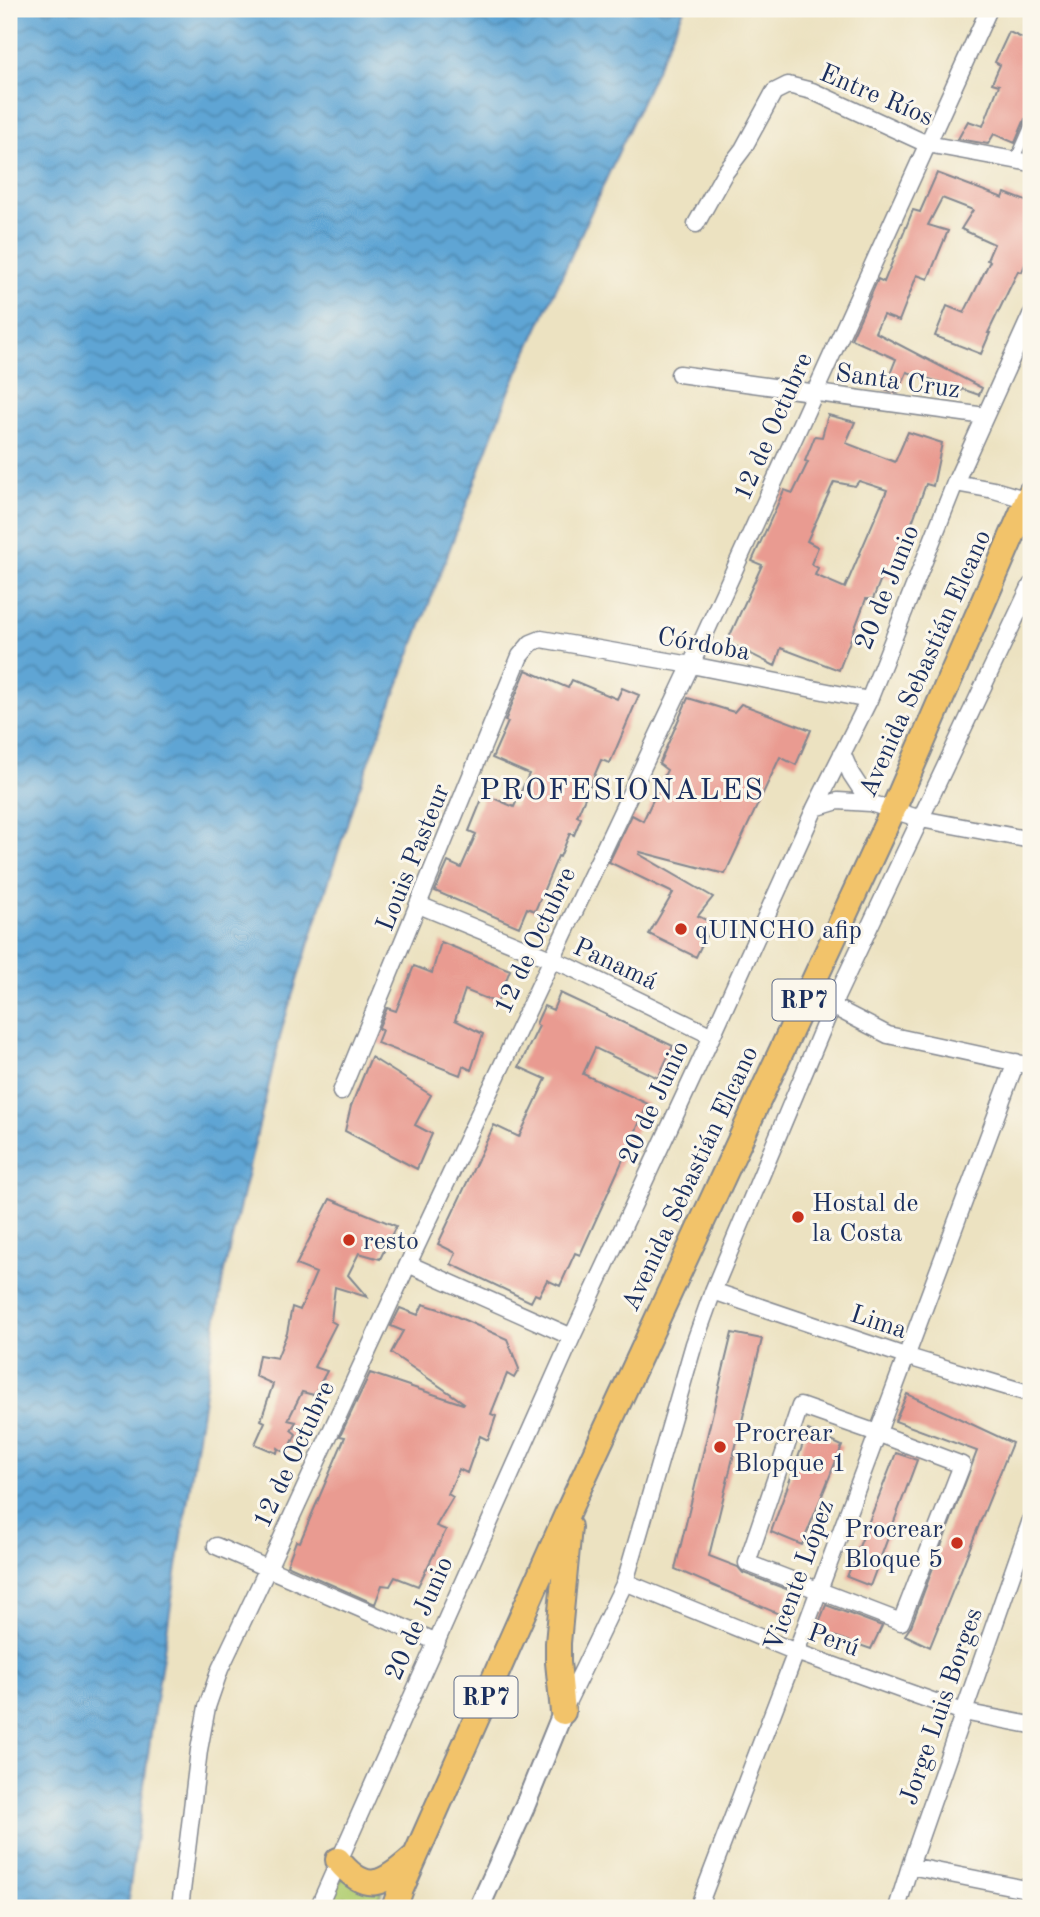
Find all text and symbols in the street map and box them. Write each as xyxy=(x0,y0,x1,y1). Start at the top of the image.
street label: Entre Ríos xyxy=(816,60,937,131)
street label: 12 de Octubre xyxy=(730,349,818,505)
street label: Santa Cruz xyxy=(834,360,962,404)
street label: 20 de Junio xyxy=(851,522,925,654)
street label: Avenida Sebastián Elcano xyxy=(855,526,997,801)
street label: Córdoba xyxy=(655,624,752,666)
district label: PROFESIONALES xyxy=(479,776,765,806)
street label: Louis Pasteur xyxy=(373,780,455,935)
street label: 12 de Octubre xyxy=(490,863,581,1018)
place label: qUINCHO afip xyxy=(695,918,862,944)
marker: qUINCHO afip xyxy=(673,921,689,937)
street label: Panamá xyxy=(569,934,661,996)
road number: RP7 xyxy=(772,980,836,1020)
street label: 20 de Junio xyxy=(615,1037,695,1168)
street label: Avenida Sebastián Elcano xyxy=(618,1042,764,1315)
place label: Hostal de la Costa xyxy=(812,1191,918,1247)
marker: Hostal de la Costa xyxy=(790,1209,806,1225)
place label: resto xyxy=(363,1229,419,1255)
marker: resto xyxy=(341,1232,357,1248)
street label: Lima xyxy=(847,1302,910,1344)
street label: 12 de Octubre xyxy=(249,1377,340,1532)
place label: Procrear Blopque 1 xyxy=(734,1421,847,1477)
marker: Procrear Blopque 1 xyxy=(712,1439,728,1455)
street label: Vicente López xyxy=(761,1497,839,1655)
place label: Procrear Bloque 5 xyxy=(844,1517,943,1573)
marker: Procrear Bloque 5 xyxy=(949,1535,965,1551)
street label: 20 de Junio xyxy=(381,1553,459,1684)
street label: Jorge Luis Borges xyxy=(896,1605,988,1809)
street label: Perú xyxy=(804,1620,863,1662)
road number: RP7 xyxy=(454,1676,518,1717)

